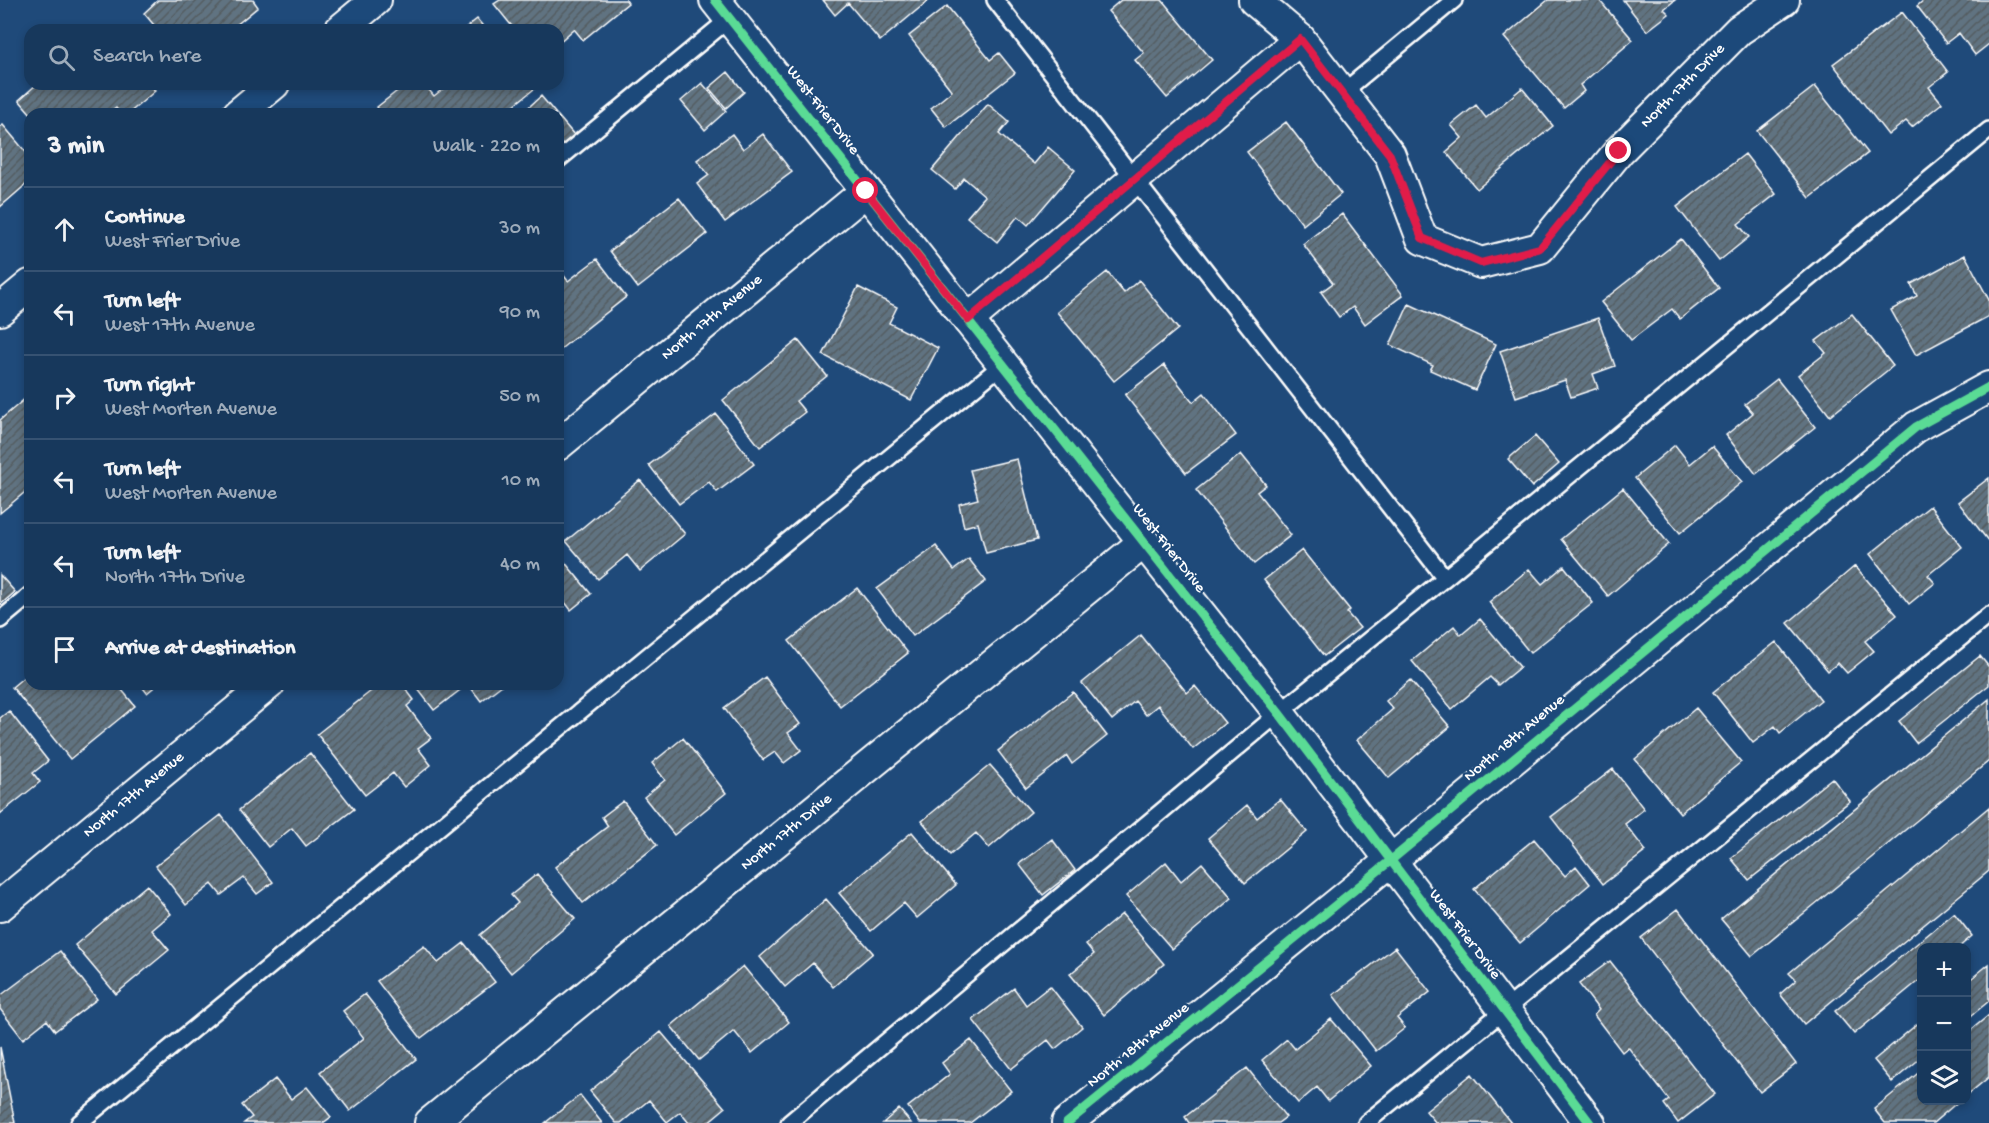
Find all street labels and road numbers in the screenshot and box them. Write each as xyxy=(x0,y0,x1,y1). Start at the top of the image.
street label: North 17th Drive xyxy=(1637,39,1730,133)
street label: West Frier Drive xyxy=(781,63,863,160)
street label: North 17th Avenue xyxy=(658,270,767,365)
street label: West Frier Drive xyxy=(1127,501,1209,598)
street label: North 18th Avenue xyxy=(1461,691,1570,787)
street label: North 17th Avenue xyxy=(80,748,189,842)
street label: North 17th Drive xyxy=(737,789,837,875)
street label: West Frier Drive xyxy=(1424,886,1505,984)
street label: North 18th Avenue xyxy=(1084,999,1194,1093)

